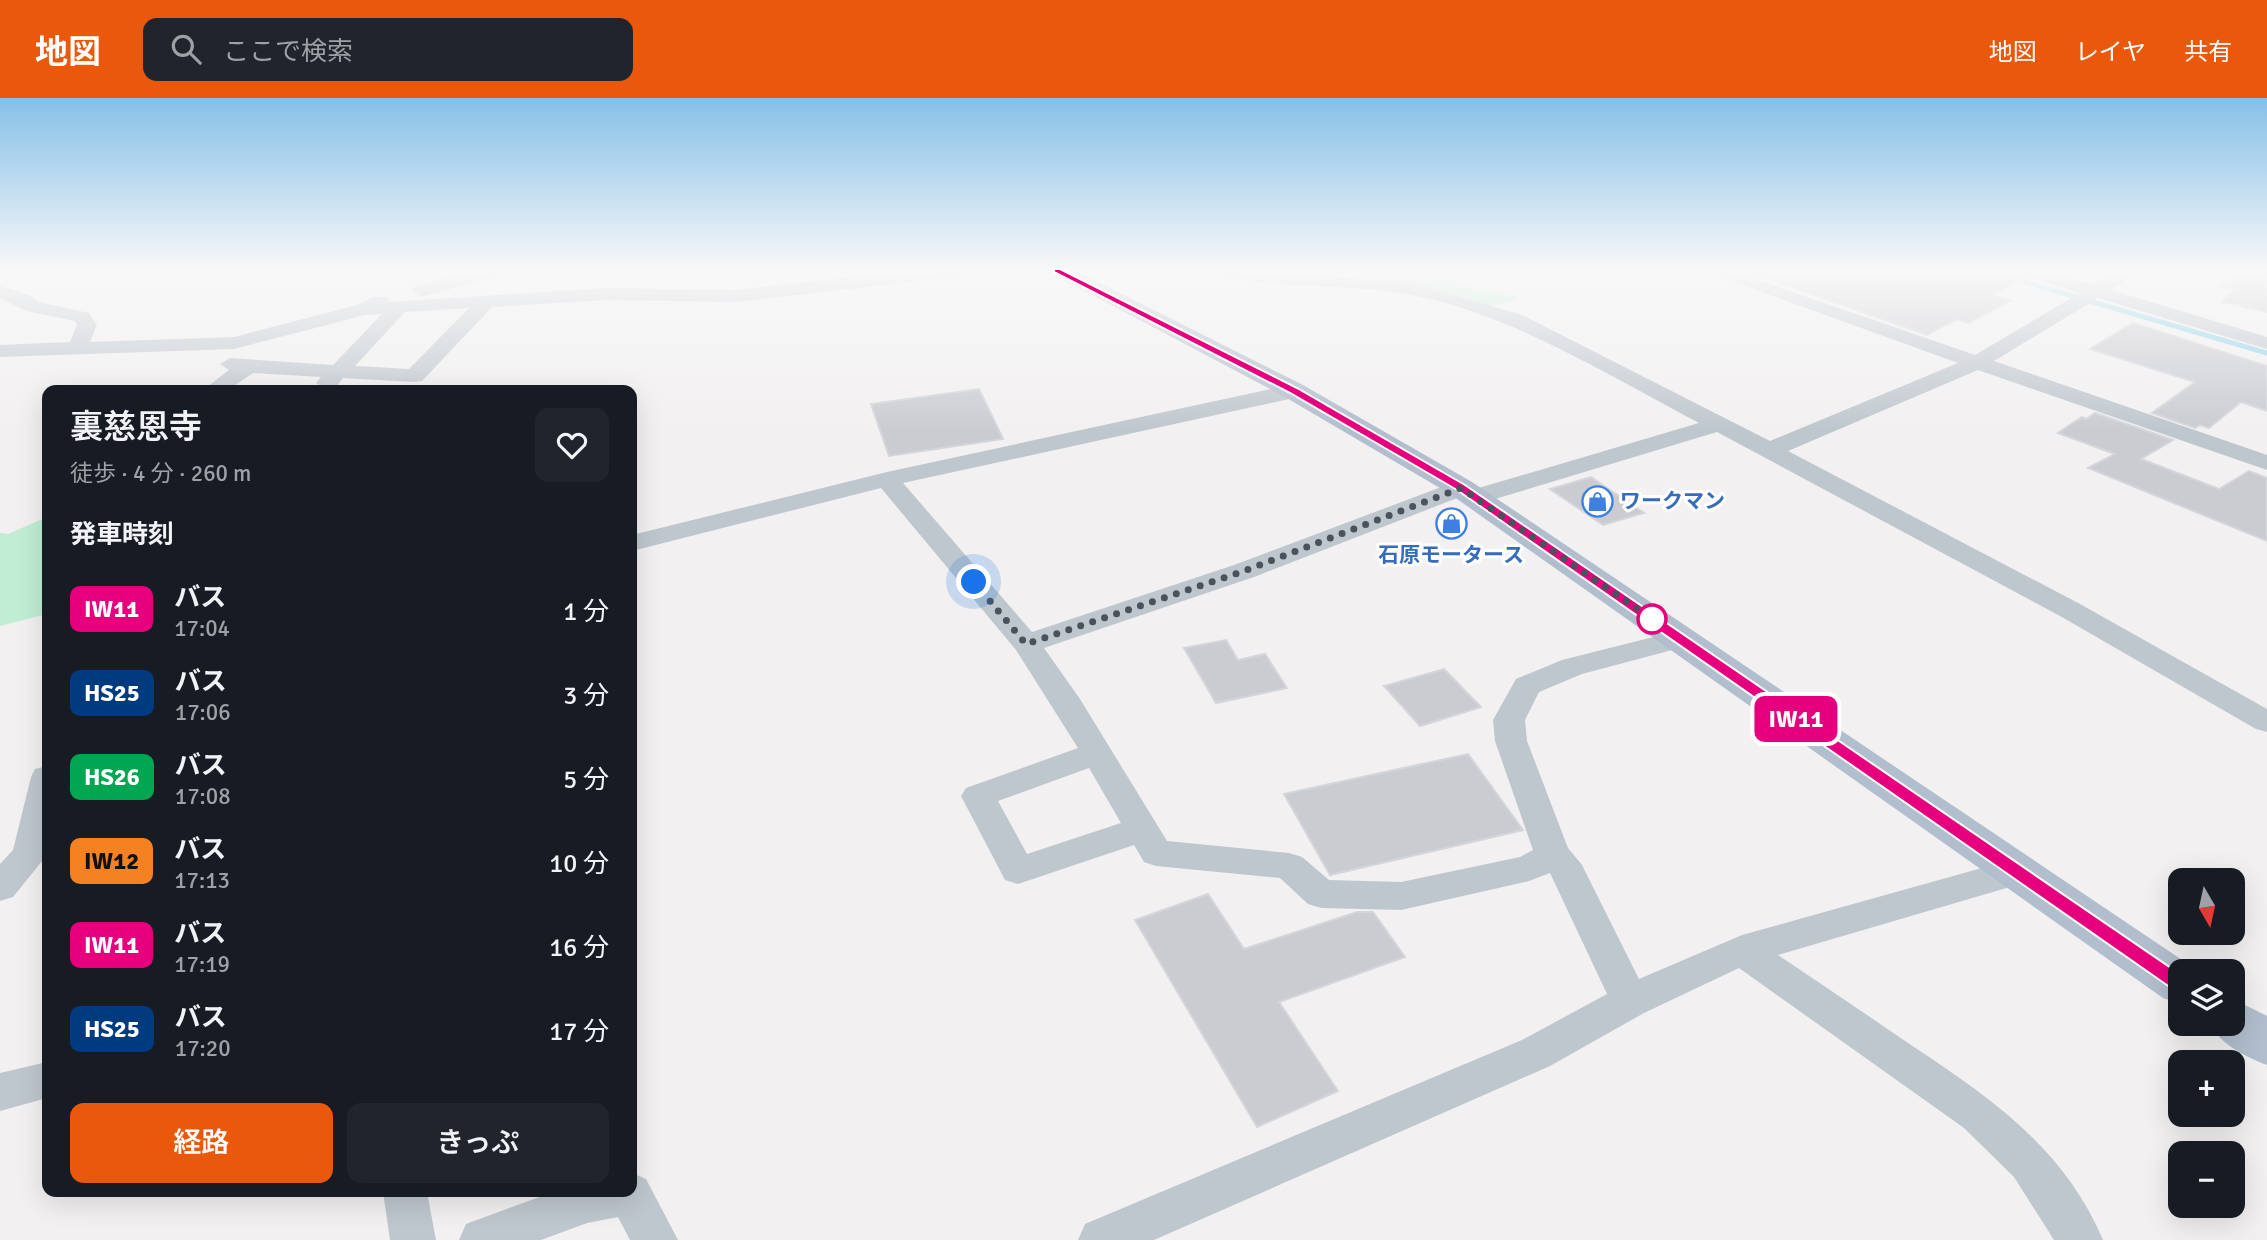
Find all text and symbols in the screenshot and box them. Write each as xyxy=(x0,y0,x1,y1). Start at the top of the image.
search box xyxy=(143,18,633,81)
icon: search xyxy=(167,30,205,68)
text: 地図 xyxy=(35,32,101,73)
text: ここで検索 xyxy=(223,36,353,68)
text: 地図 xyxy=(1989,37,2037,67)
text: レイヤ xyxy=(2075,37,2146,67)
text: 共有 xyxy=(2184,37,2232,67)
text: 裏慈恩寺 xyxy=(70,407,202,448)
button: heart xyxy=(535,408,609,482)
text: 徒歩 · 4 分 · 260 m xyxy=(70,459,251,488)
shop icon: ワークマン xyxy=(1580,484,1614,518)
place label: ワークマン xyxy=(1620,488,1725,514)
shop icon: 石原モータース xyxy=(1434,506,1468,540)
text: 発車時刻 xyxy=(70,519,174,551)
place label: 石原モータース xyxy=(1378,542,1524,568)
your location xyxy=(956,564,991,599)
text: バス xyxy=(174,582,226,614)
text: IW11 xyxy=(84,594,139,624)
text: 1 分 xyxy=(563,596,609,628)
unlabelled marker xyxy=(1637,604,1667,634)
text: 17:04 xyxy=(174,614,230,643)
text: バス xyxy=(175,666,227,698)
text: HS25 xyxy=(84,678,140,708)
text: 3 分 xyxy=(563,680,609,712)
line badge: IW11 xyxy=(1747,696,1845,742)
text: 17:06 xyxy=(175,698,231,727)
text: IW11 xyxy=(1768,704,1824,734)
text: バス xyxy=(175,750,227,782)
text: HS26 xyxy=(84,762,140,792)
text: 5 分 xyxy=(563,764,609,796)
text: 17:08 xyxy=(175,782,231,811)
text: バス xyxy=(174,834,226,866)
text: IW12 xyxy=(84,846,139,876)
text: 10 分 xyxy=(549,848,609,880)
text: 17:13 xyxy=(174,866,230,895)
north arrow xyxy=(2168,868,2245,945)
map controls xyxy=(2168,868,2245,1218)
text: バス xyxy=(174,918,226,950)
text: IW11 xyxy=(84,930,139,960)
text: 16 分 xyxy=(549,932,609,964)
text: 17:19 xyxy=(174,950,230,979)
button: layers xyxy=(2168,959,2245,1036)
text: バス xyxy=(175,1002,227,1034)
text: HS25 xyxy=(84,1014,140,1044)
text: 17 分 xyxy=(549,1016,609,1048)
text: 17:20 xyxy=(175,1034,231,1063)
button: + xyxy=(2168,1050,2245,1127)
button: 経路 xyxy=(70,1103,333,1183)
button: きっぷ xyxy=(347,1103,609,1183)
button: − xyxy=(2168,1141,2245,1218)

